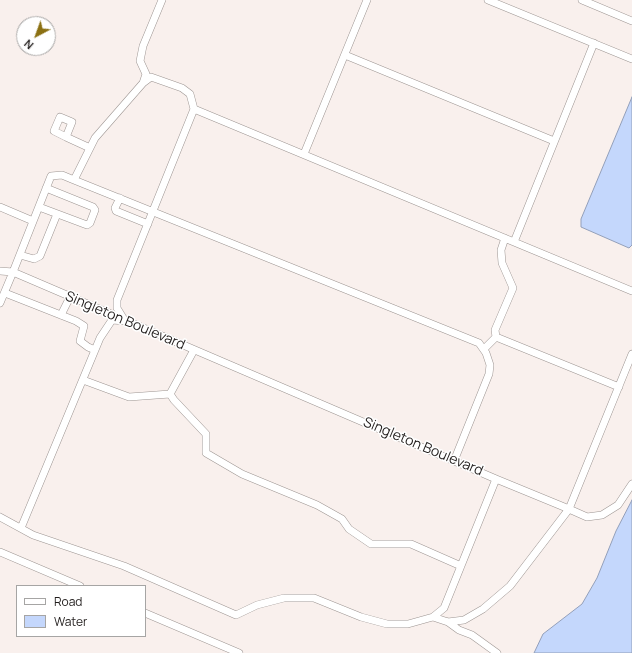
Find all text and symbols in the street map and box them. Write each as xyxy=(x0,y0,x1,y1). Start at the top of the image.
north arrow xyxy=(16,16,56,56)
text: N xyxy=(21,36,36,53)
street label: Singleton Boulevard xyxy=(62,288,188,354)
street label: Singleton Boulevard xyxy=(360,414,486,480)
legend xyxy=(16,585,146,637)
text: Road xyxy=(54,593,82,610)
text: Water xyxy=(54,613,87,630)

